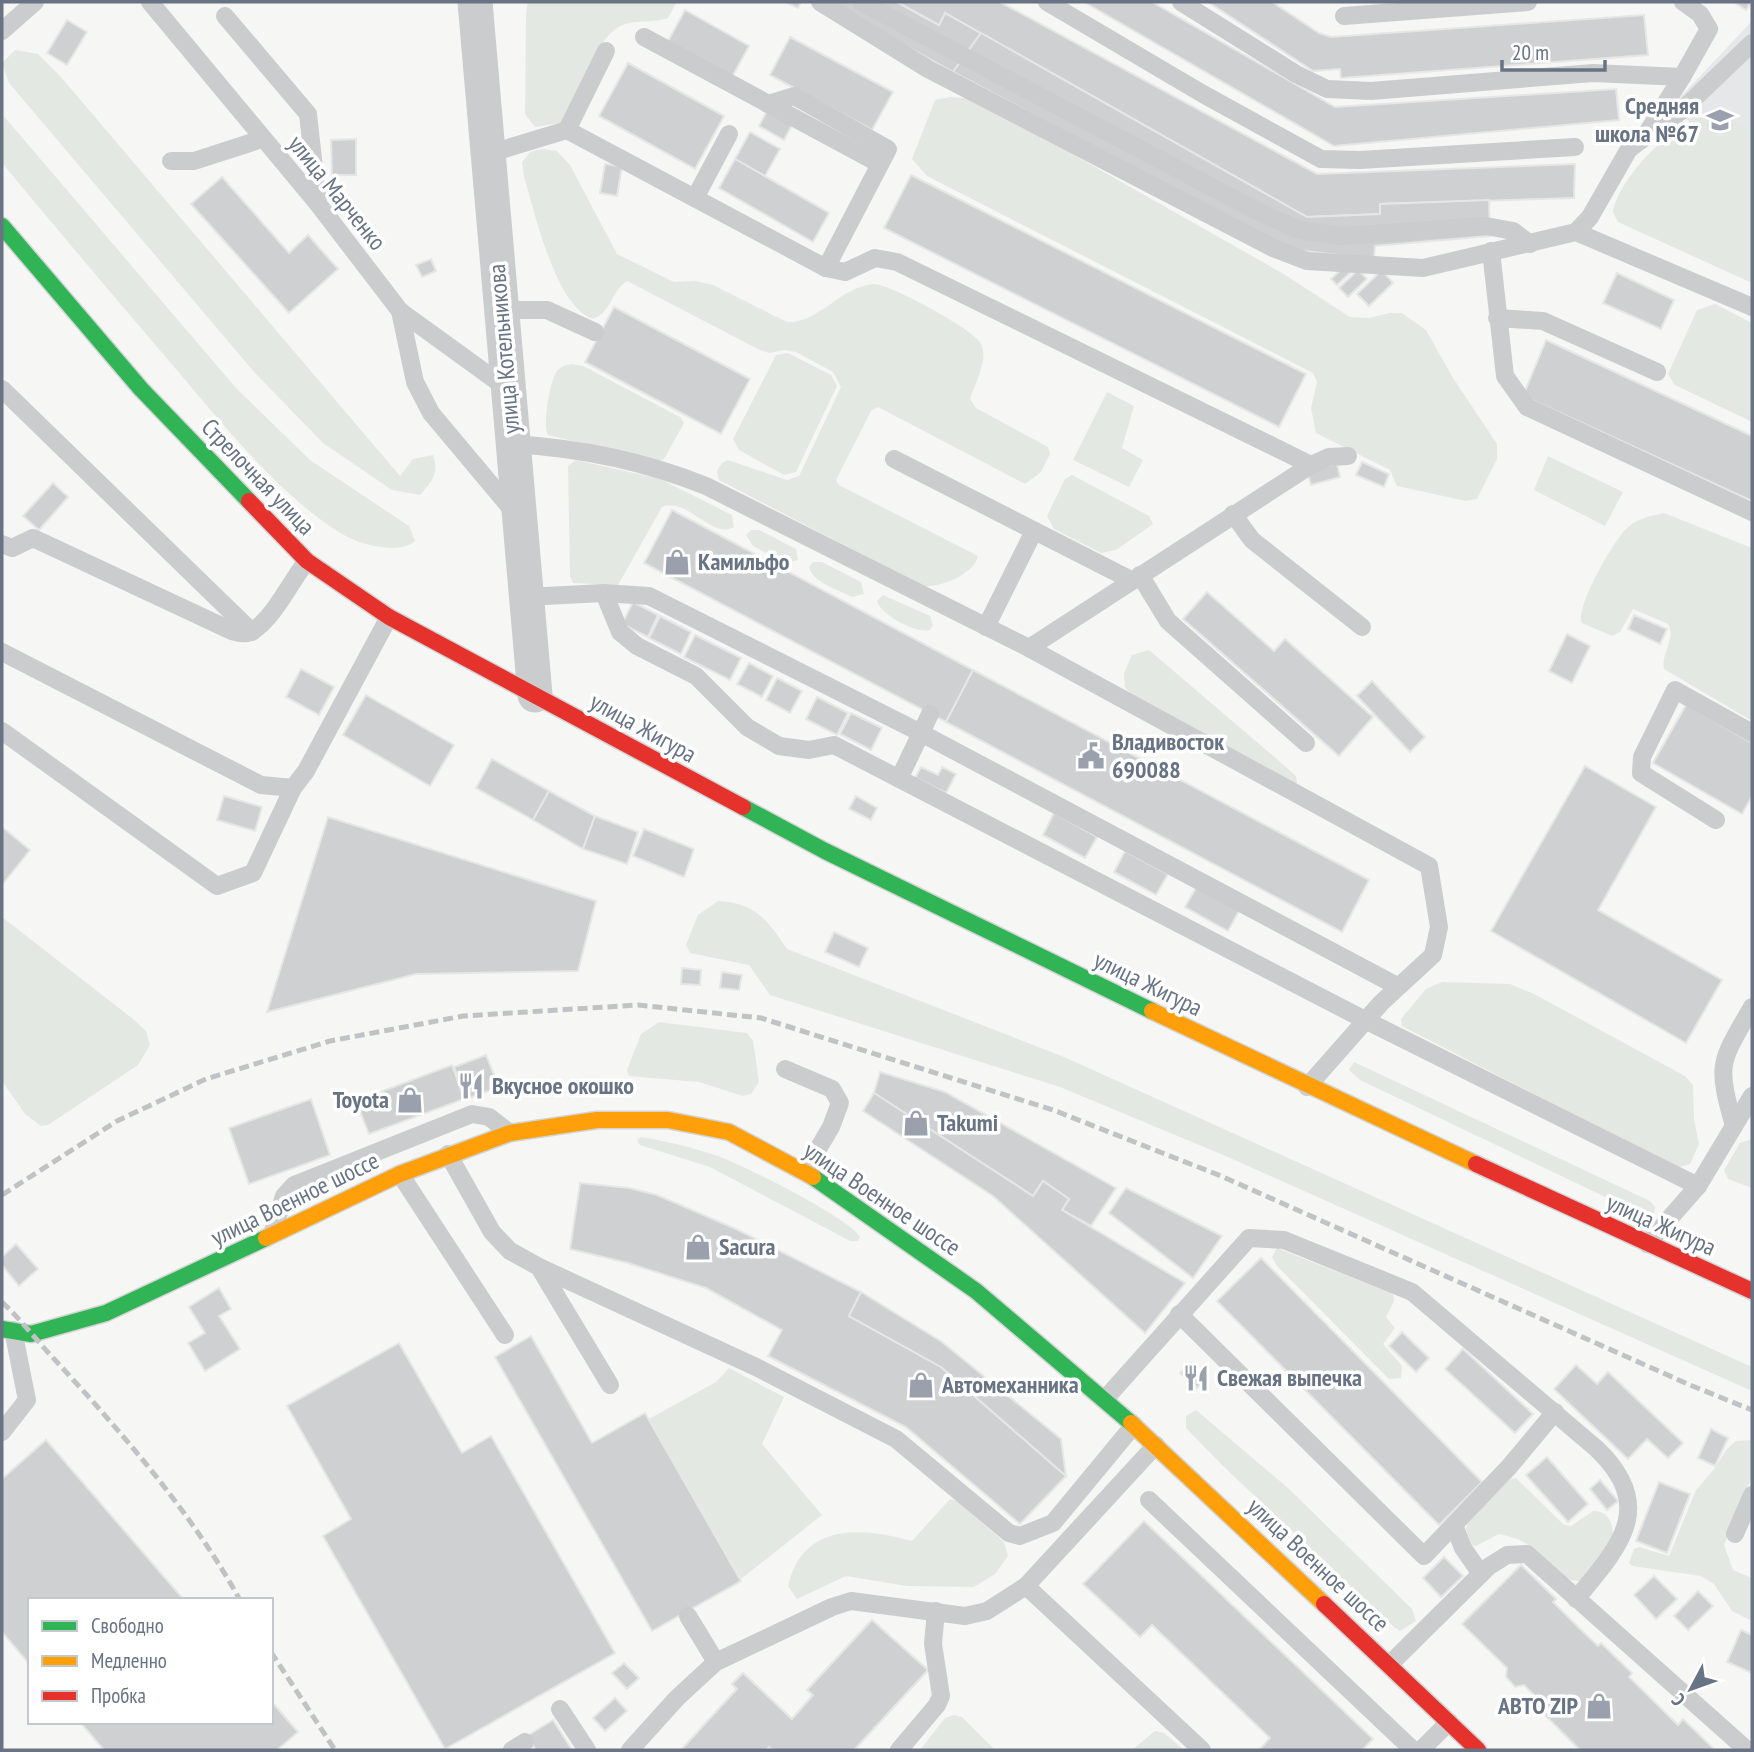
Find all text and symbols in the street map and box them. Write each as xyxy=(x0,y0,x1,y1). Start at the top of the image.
scale bar xyxy=(1502,28,1605,72)
text: 20 m xyxy=(1512,39,1549,66)
place label: Средняя школа №67 xyxy=(1595,90,1699,149)
school or university icon: Средняя школа №67 xyxy=(1705,105,1735,135)
street label: улица Марченко xyxy=(282,129,393,256)
street label: улица Котельникова xyxy=(481,263,526,435)
street label: Стрелочная улица xyxy=(195,412,322,542)
place label: Камильфо xyxy=(698,546,790,577)
shop icon: Камильфо xyxy=(662,547,692,577)
street label: улица Жигура xyxy=(585,686,702,769)
place label: Владивосток 690088 xyxy=(1112,726,1224,785)
public building icon: Владивосток 690088 xyxy=(1076,741,1106,771)
street label: улица Жигура xyxy=(1089,944,1207,1023)
place label: Вкусное окошко xyxy=(492,1070,634,1101)
restaurant icon: Вкусное окошко xyxy=(456,1071,486,1101)
place label: Toyota xyxy=(333,1084,389,1115)
shop icon: Toyota xyxy=(395,1085,425,1115)
place label: Takumi xyxy=(937,1107,998,1138)
shop icon: Takumi xyxy=(901,1108,931,1138)
street label: улица Военное шоссе xyxy=(798,1135,967,1263)
street label: улица Военное шоссе xyxy=(206,1145,384,1253)
street label: улица Жигура xyxy=(1602,1187,1721,1262)
place label: Sacura xyxy=(719,1231,776,1262)
shop icon: Sacura xyxy=(683,1232,713,1262)
place label: Свежая выпечка xyxy=(1217,1362,1362,1393)
restaurant icon: Свежая выпечка xyxy=(1181,1363,1211,1393)
place label: Автомеханника xyxy=(941,1369,1079,1400)
shop icon: Автомеханника xyxy=(906,1370,936,1400)
street label: улица Военное шоссе xyxy=(1241,1491,1396,1638)
legend xyxy=(28,1598,273,1724)
text: Свободно xyxy=(91,1612,164,1639)
text: Медленно xyxy=(91,1647,167,1674)
north arrow xyxy=(1656,1654,1726,1724)
text: Пробка xyxy=(91,1682,146,1709)
text: С xyxy=(1666,1689,1690,1711)
place label: АВТО ZIP xyxy=(1497,1690,1579,1721)
shop icon: АВТО ZIP xyxy=(1584,1691,1614,1721)

